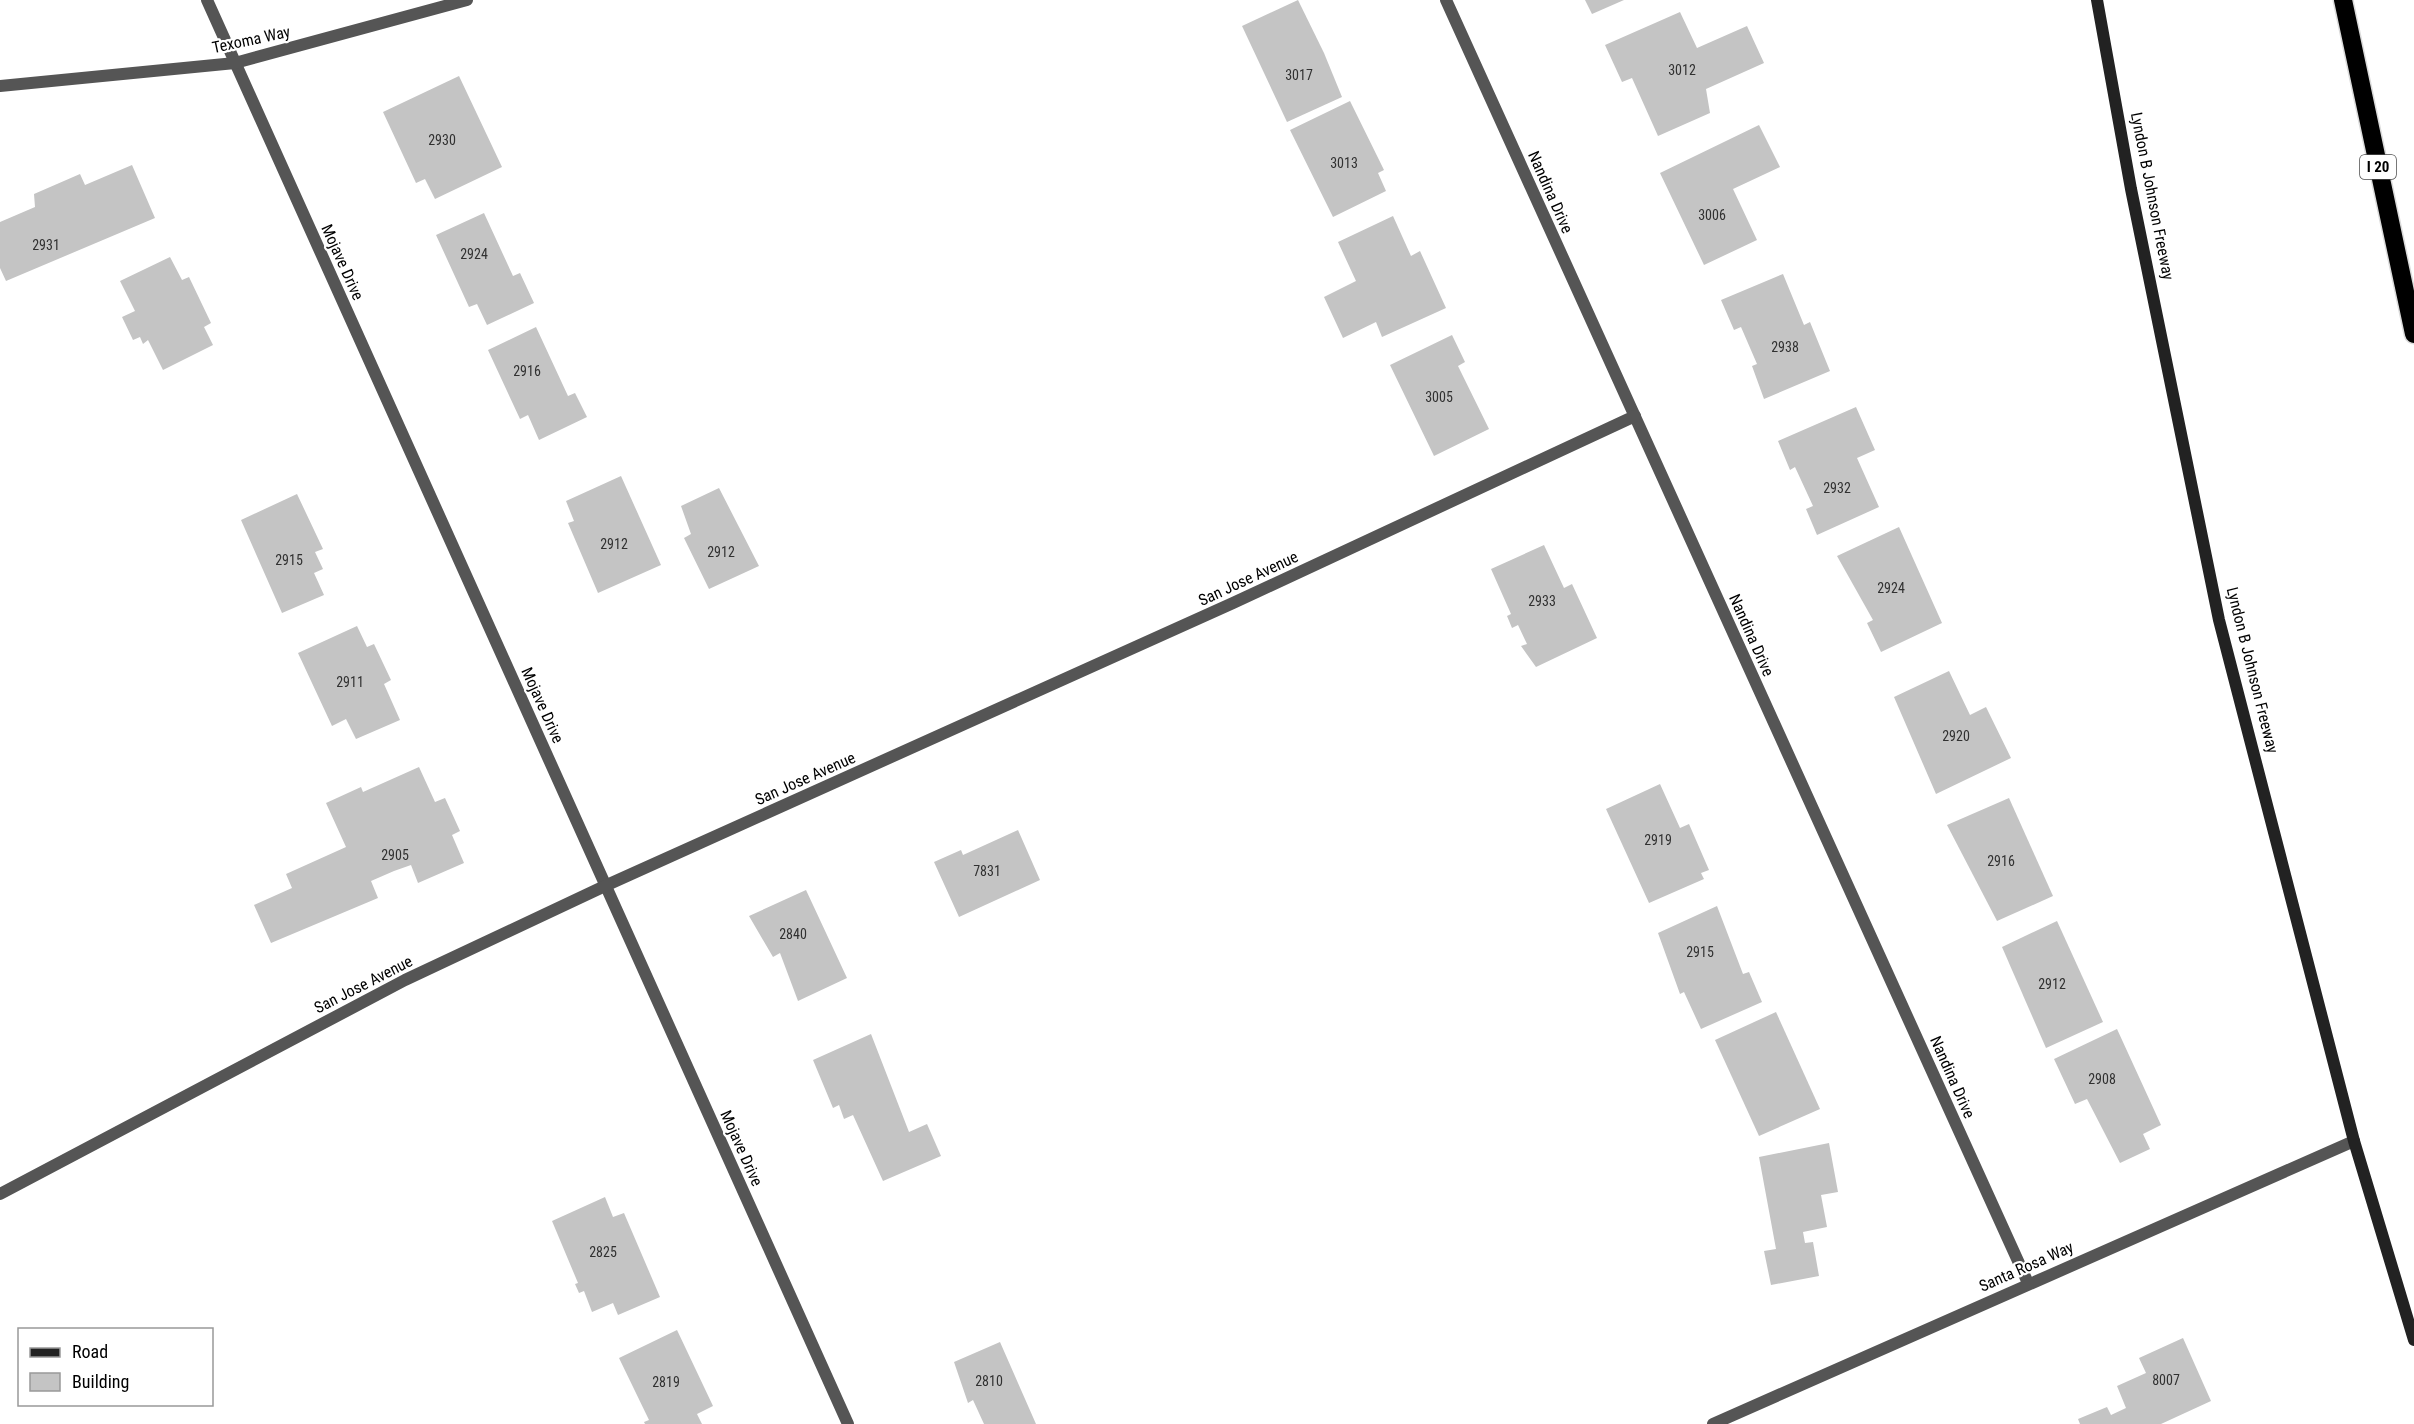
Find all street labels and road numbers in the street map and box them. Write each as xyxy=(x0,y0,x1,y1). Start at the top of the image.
street label: Texoma Way xyxy=(210,22,292,57)
street label: Lyndon B Johnson Freeway xyxy=(2127,111,2178,282)
street label: Nandina Drive xyxy=(1524,148,1577,236)
road number: I 20 xyxy=(2360,155,2396,179)
street label: Mojave Drive xyxy=(317,221,368,303)
street label: San Jose Avenue xyxy=(1195,547,1301,610)
street label: Lyndon B Johnson Freeway xyxy=(2223,585,2282,756)
street label: Nandina Drive xyxy=(1725,591,1778,679)
street label: Mojave Drive xyxy=(517,664,568,746)
street label: San Jose Avenue xyxy=(752,748,858,809)
street label: San Jose Avenue xyxy=(311,952,416,1017)
street label: Nandina Drive xyxy=(1926,1033,1979,1121)
street label: Mojave Drive xyxy=(716,1107,767,1189)
street label: Santa Rosa Way xyxy=(1976,1237,2077,1296)

